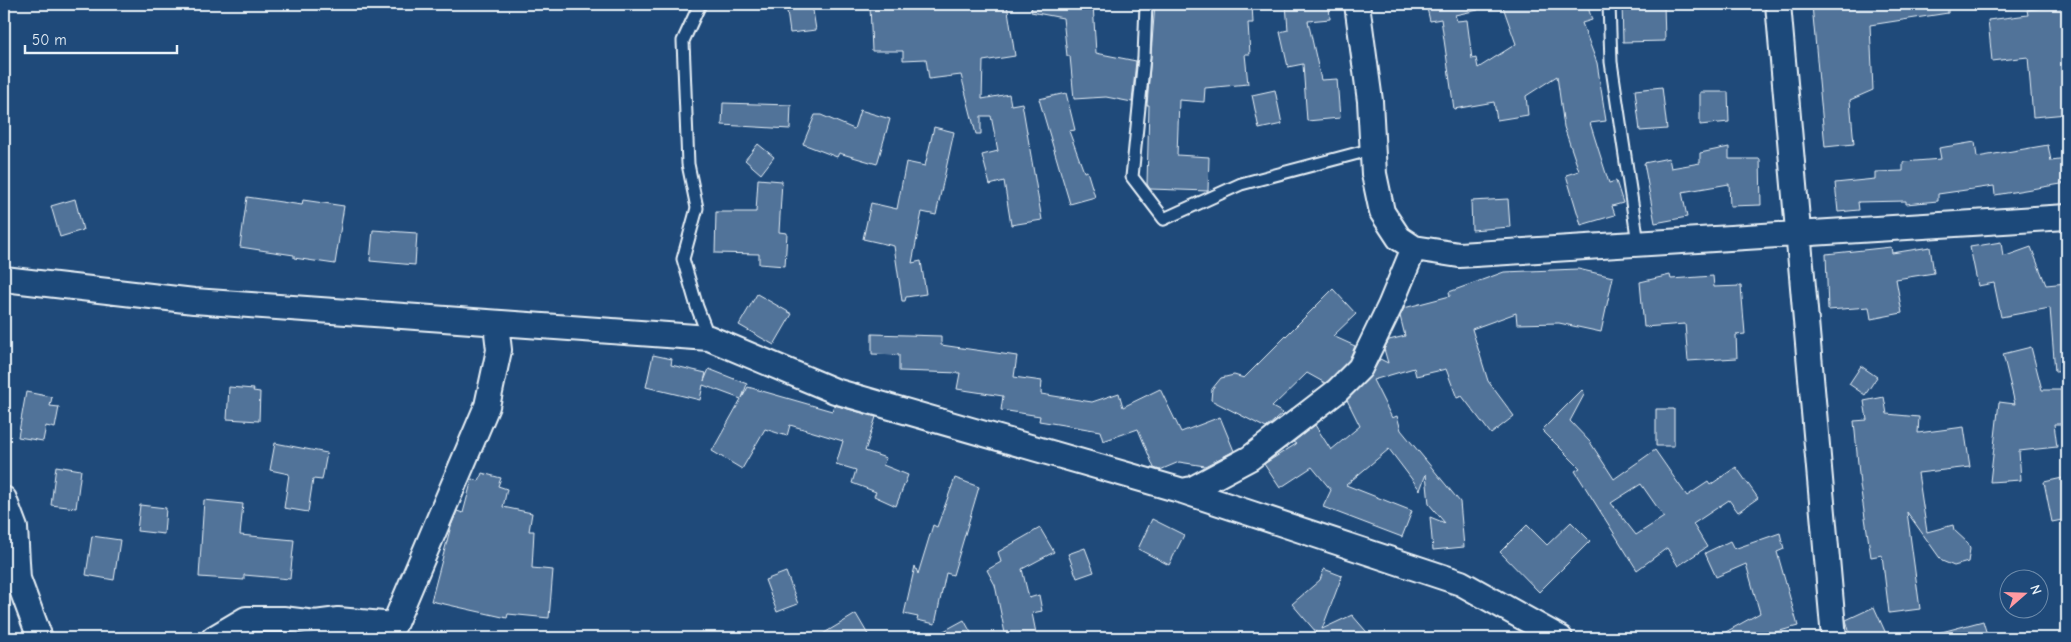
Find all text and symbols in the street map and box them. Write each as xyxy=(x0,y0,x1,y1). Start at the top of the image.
scale bar xyxy=(25,22,178,54)
text: 50 m xyxy=(32,31,67,49)
north arrow xyxy=(1998,570,2048,620)
text: N xyxy=(2026,583,2045,597)

